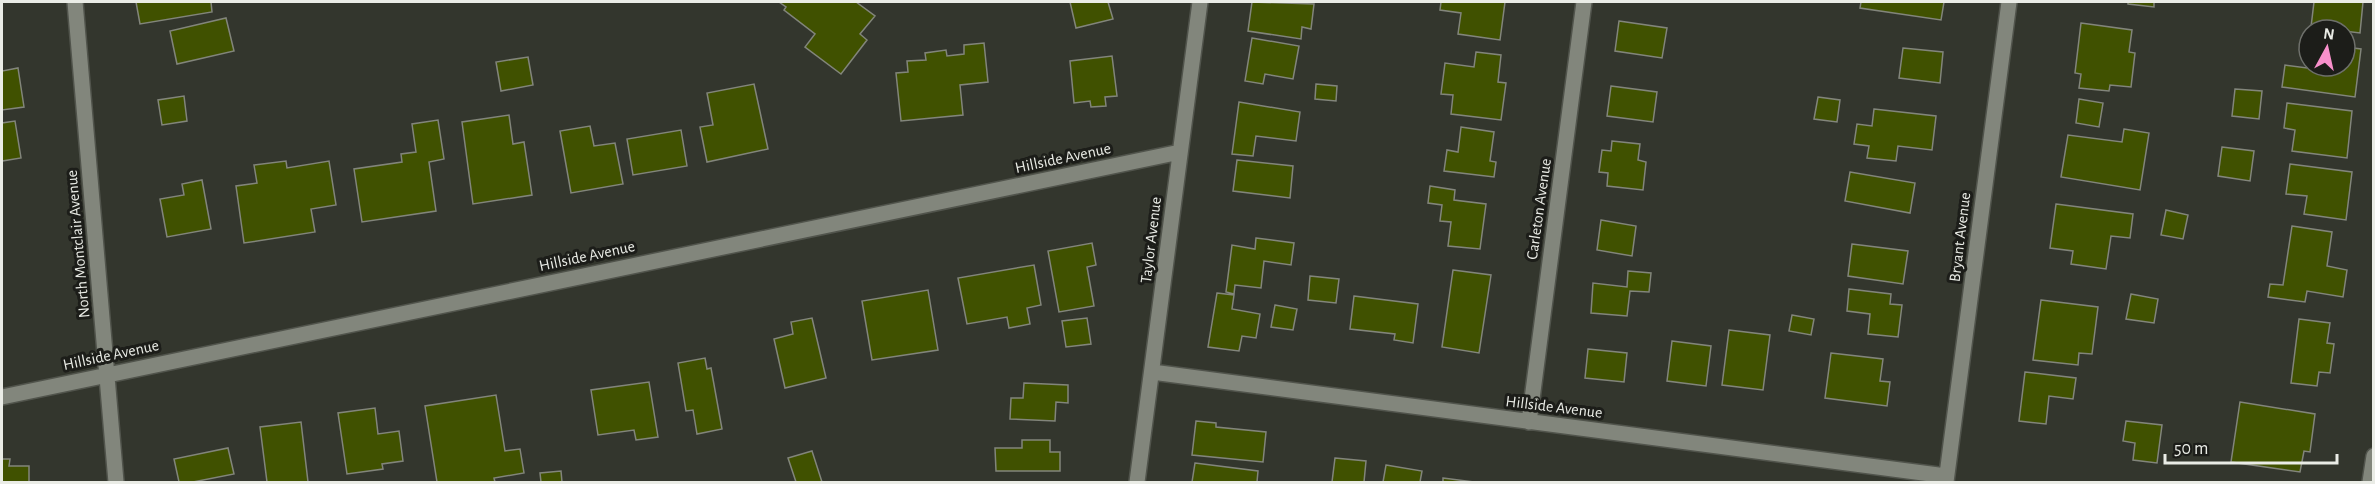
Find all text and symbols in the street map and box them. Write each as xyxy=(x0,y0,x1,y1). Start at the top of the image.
north arrow xyxy=(2297,18,2357,78)
text: N xyxy=(2322,25,2336,43)
street label: Hillside Avenue xyxy=(1014,140,1112,176)
street label: Carleton Avenue xyxy=(1524,157,1554,261)
street label: North Montclair Avenue xyxy=(64,169,92,319)
street label: Bryant Avenue xyxy=(1947,191,1974,283)
street label: Taylor Avenue xyxy=(1138,196,1165,284)
street label: Hillside Avenue xyxy=(538,238,636,274)
street label: Hillside Avenue xyxy=(62,337,160,373)
street label: Hillside Avenue xyxy=(1505,393,1603,421)
scale bar xyxy=(2165,427,2338,465)
text: 50 m xyxy=(2174,440,2208,458)

